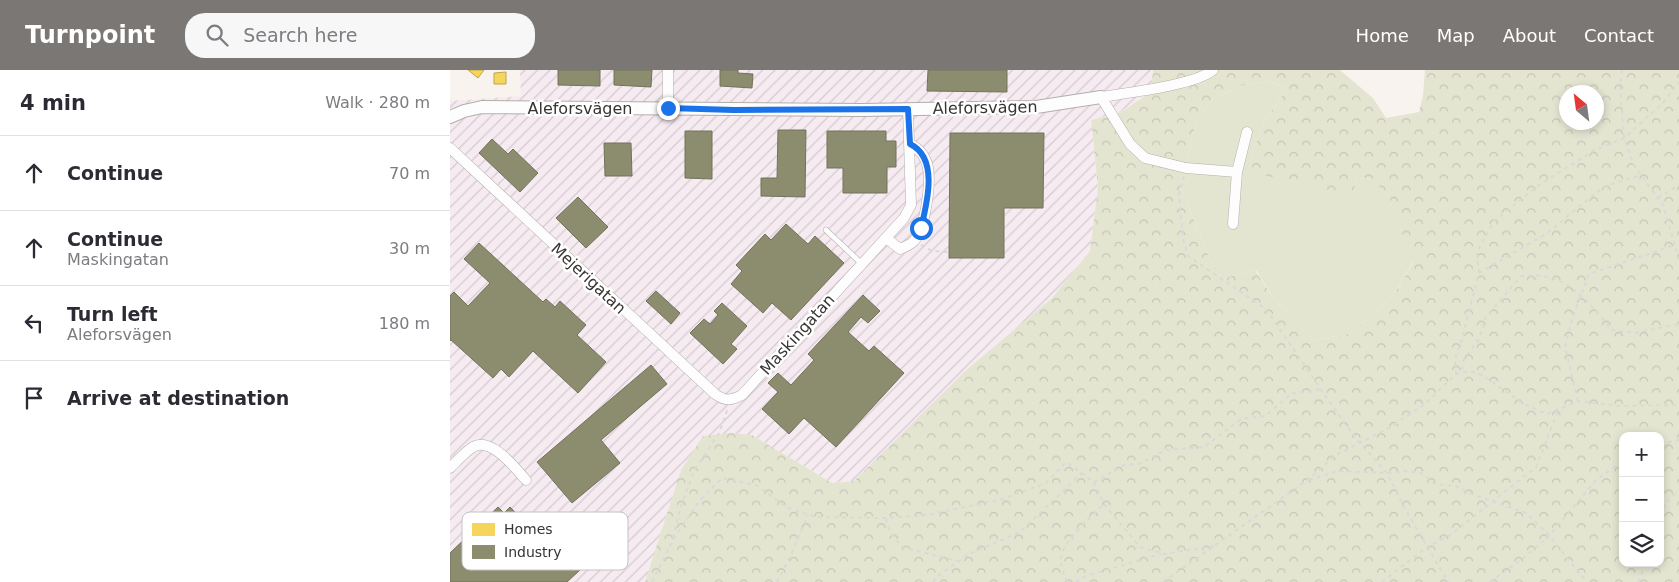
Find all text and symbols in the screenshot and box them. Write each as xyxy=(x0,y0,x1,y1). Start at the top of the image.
search box xyxy=(185,13,535,58)
text: Turnpoint xyxy=(25,21,155,49)
icon: search xyxy=(203,21,231,49)
text: Search here xyxy=(243,24,357,46)
text: Home xyxy=(1356,25,1409,46)
text: Map xyxy=(1437,25,1475,46)
text: About xyxy=(1503,25,1556,46)
text: Contact xyxy=(1584,25,1654,46)
north arrow xyxy=(1559,85,1604,130)
text: 4 min xyxy=(20,91,86,115)
text: Walk · 280 m xyxy=(325,93,430,112)
route end xyxy=(657,97,680,120)
street label: Aleforsvägen xyxy=(932,97,1038,118)
street label: Aleforsvägen xyxy=(528,99,632,118)
icon: ahead xyxy=(20,159,48,187)
text: Continue xyxy=(67,162,163,184)
text: 70 m xyxy=(389,164,430,183)
route start xyxy=(910,217,933,240)
text: Continue xyxy=(67,228,163,250)
icon: ahead xyxy=(20,234,48,262)
text: 30 m xyxy=(389,239,430,258)
street label: Mejerigatan xyxy=(547,239,630,318)
text: Maskingatan xyxy=(67,250,169,269)
street label: Maskingatan xyxy=(756,290,839,379)
text: Turn left xyxy=(67,303,158,325)
icon: left xyxy=(20,309,48,337)
text: 180 m xyxy=(379,314,430,333)
text: Aleforsvägen xyxy=(67,325,172,344)
icon: arrive xyxy=(20,384,48,412)
text: Arrive at destination xyxy=(67,387,289,409)
map controls xyxy=(1619,432,1664,567)
button: + xyxy=(1619,432,1664,477)
button: − xyxy=(1619,477,1664,522)
legend xyxy=(462,512,628,570)
text: Homes xyxy=(504,521,553,537)
button: layers xyxy=(1619,522,1664,567)
text: Industry xyxy=(504,544,562,560)

